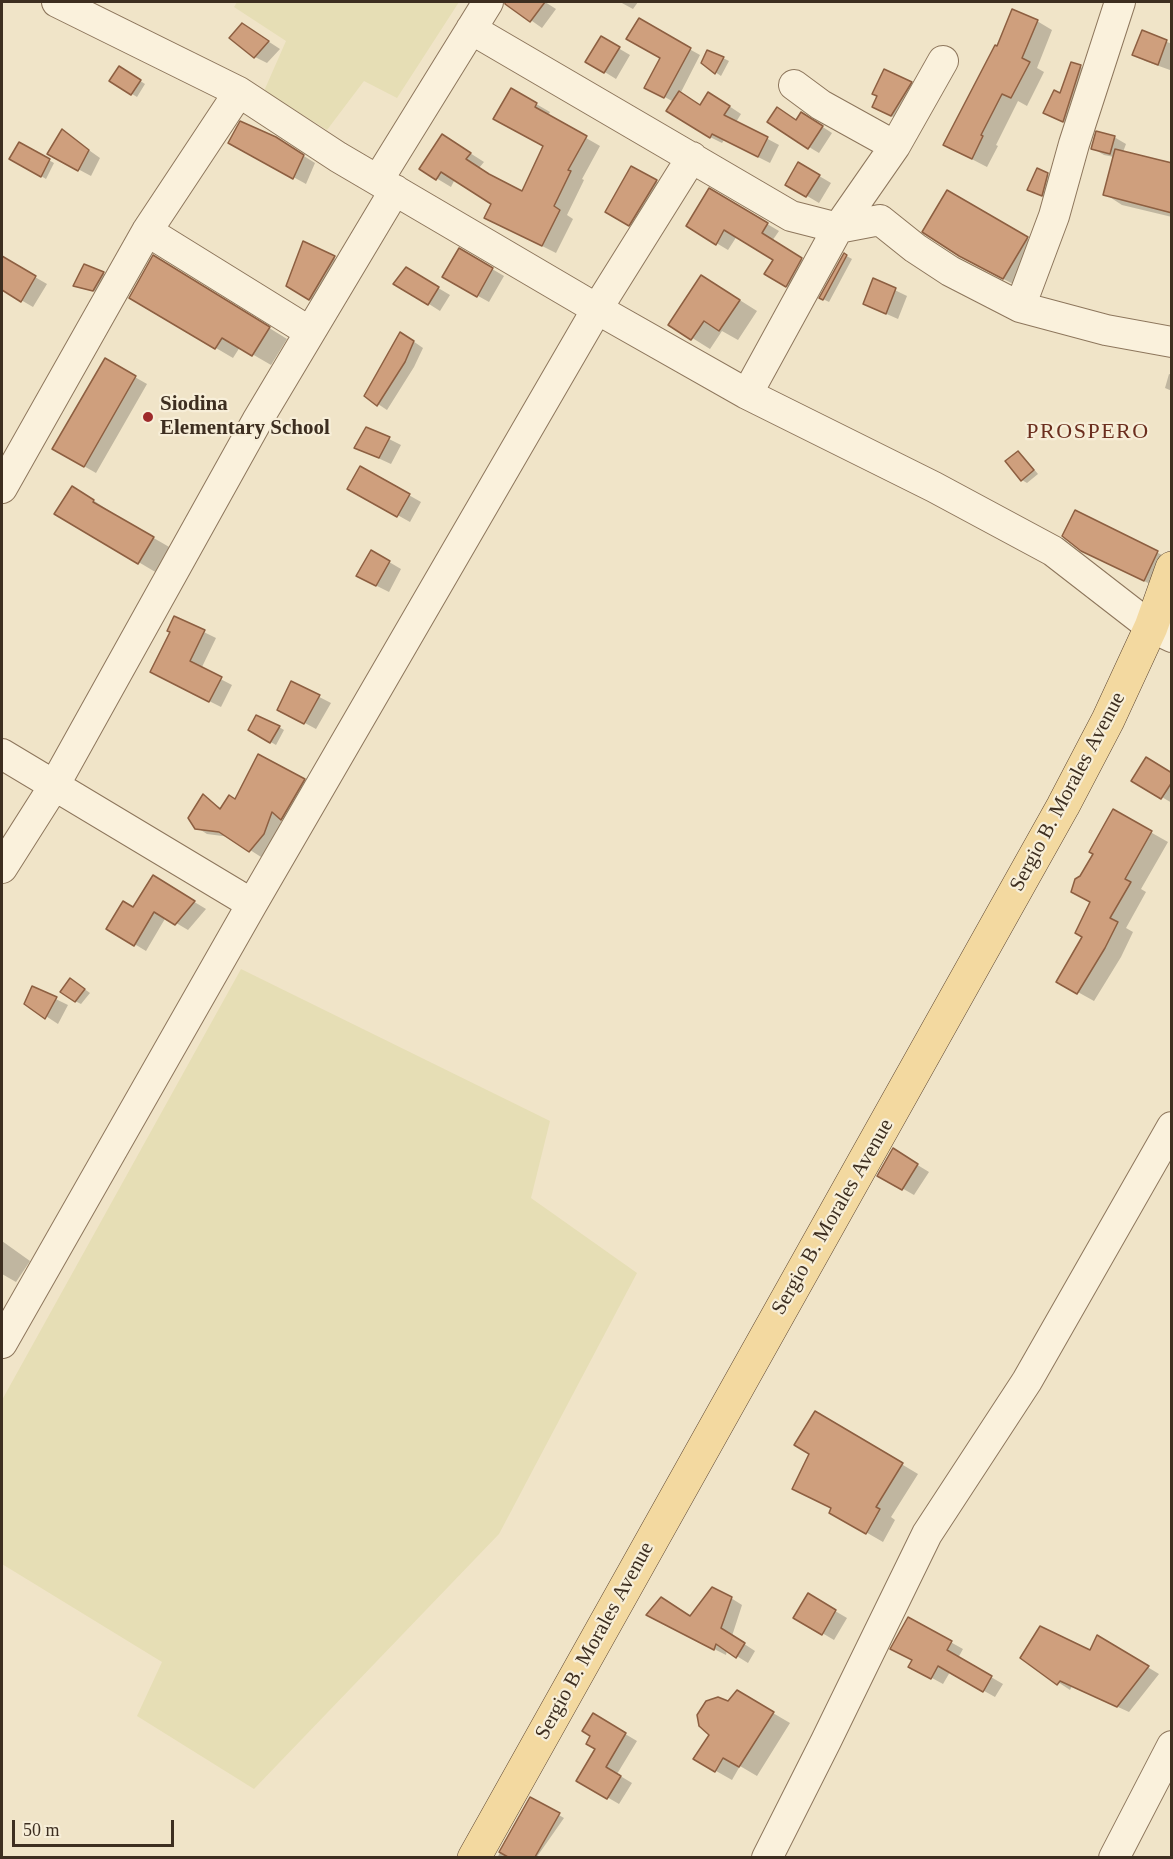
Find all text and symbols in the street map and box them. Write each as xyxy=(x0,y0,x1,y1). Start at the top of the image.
place label: Siodina Elementary School xyxy=(160,392,330,442)
marker: Siodina Elementary School xyxy=(141,410,155,424)
district label: PROSPERO xyxy=(1026,419,1150,445)
street label: Sergio B. Morales Avenue xyxy=(1005,688,1131,896)
street label: Sergio B. Morales Avenue xyxy=(767,1115,899,1319)
street label: Sergio B. Morales Avenue xyxy=(530,1538,660,1744)
scale bar xyxy=(15,1808,177,1846)
text: 50 m xyxy=(23,1820,60,1840)

